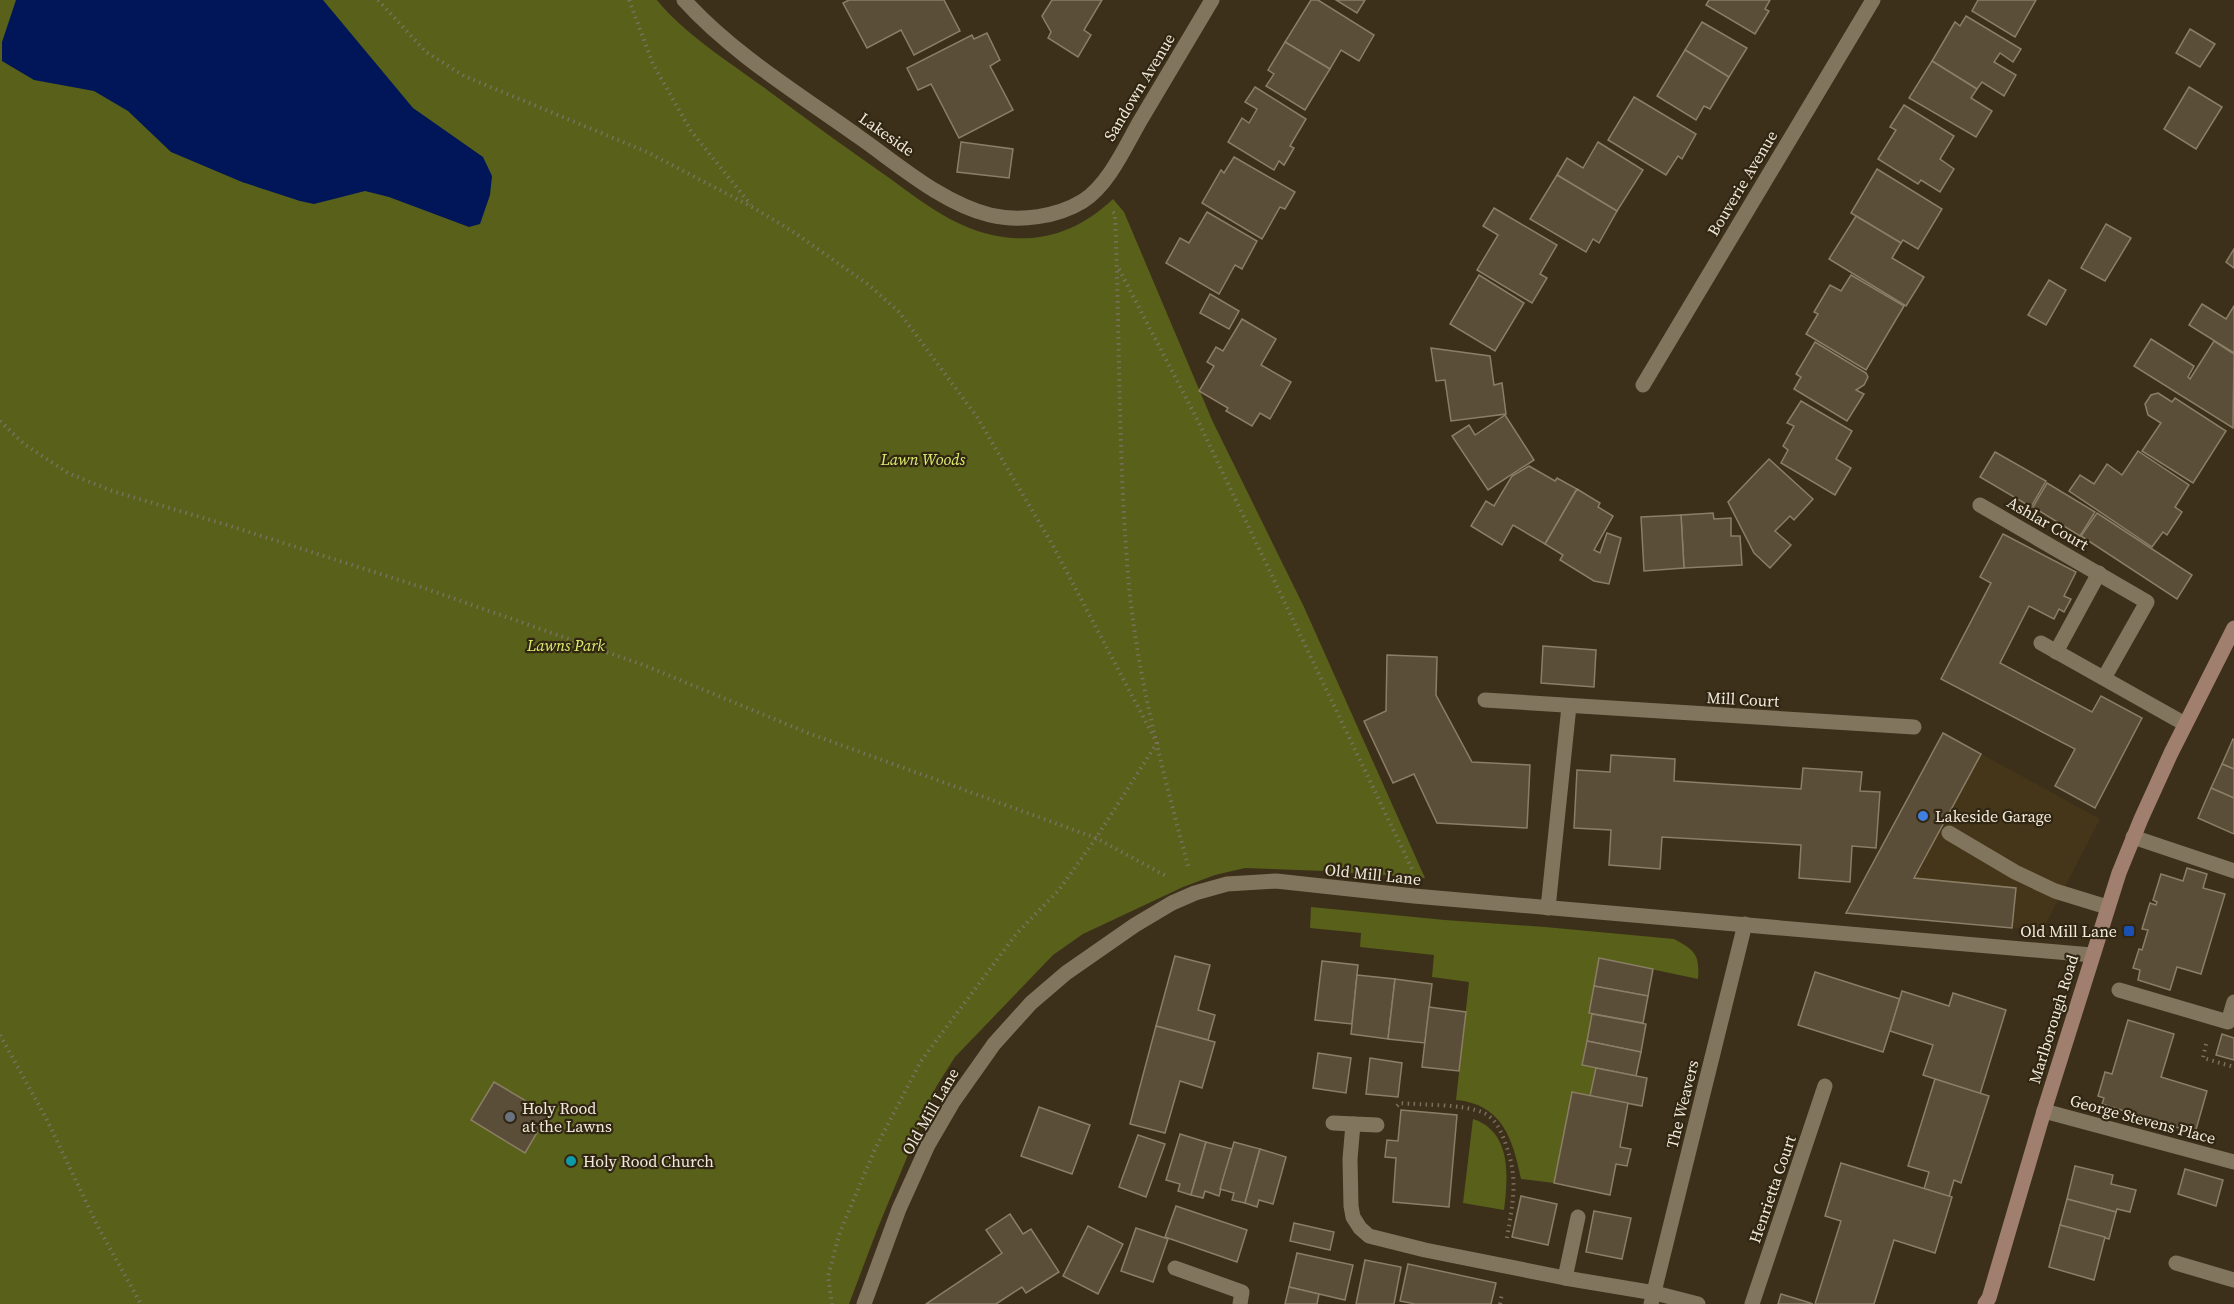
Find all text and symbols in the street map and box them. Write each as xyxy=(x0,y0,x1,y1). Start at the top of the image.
street label: Sandown Avenue xyxy=(1098,29,1180,145)
street label: Lakeside xyxy=(855,107,919,161)
street label: Bouverie Avenue xyxy=(1702,126,1782,240)
park label: Lawn Woods xyxy=(880,448,966,470)
street label: Ashlar Court xyxy=(2003,491,2093,556)
park label: Lawns Park xyxy=(526,634,605,656)
street label: Mill Court xyxy=(1706,686,1781,712)
place label: Lakeside Garage xyxy=(1935,805,2052,827)
marker: Lakeside Garage xyxy=(1916,809,1930,823)
street label: Old Mill Lane xyxy=(1324,858,1422,890)
place label: Old Mill Lane xyxy=(2020,920,2117,942)
marker: Old Mill Lane xyxy=(2122,924,2136,938)
street label: Marlborough Road xyxy=(2023,952,2083,1086)
street label: The Weavers xyxy=(1660,1058,1704,1150)
street label: Old Mill Lane xyxy=(896,1064,964,1158)
street label: George Stevens Place xyxy=(2068,1089,2218,1149)
place label: Holy Rood at the Lawns xyxy=(522,1097,612,1137)
marker: Holy Rood at the Lawns xyxy=(503,1110,517,1124)
street label: Henrietta Court xyxy=(1743,1131,1801,1246)
place label: Holy Rood Church xyxy=(583,1150,714,1172)
marker: Holy Rood Church xyxy=(564,1154,578,1168)

